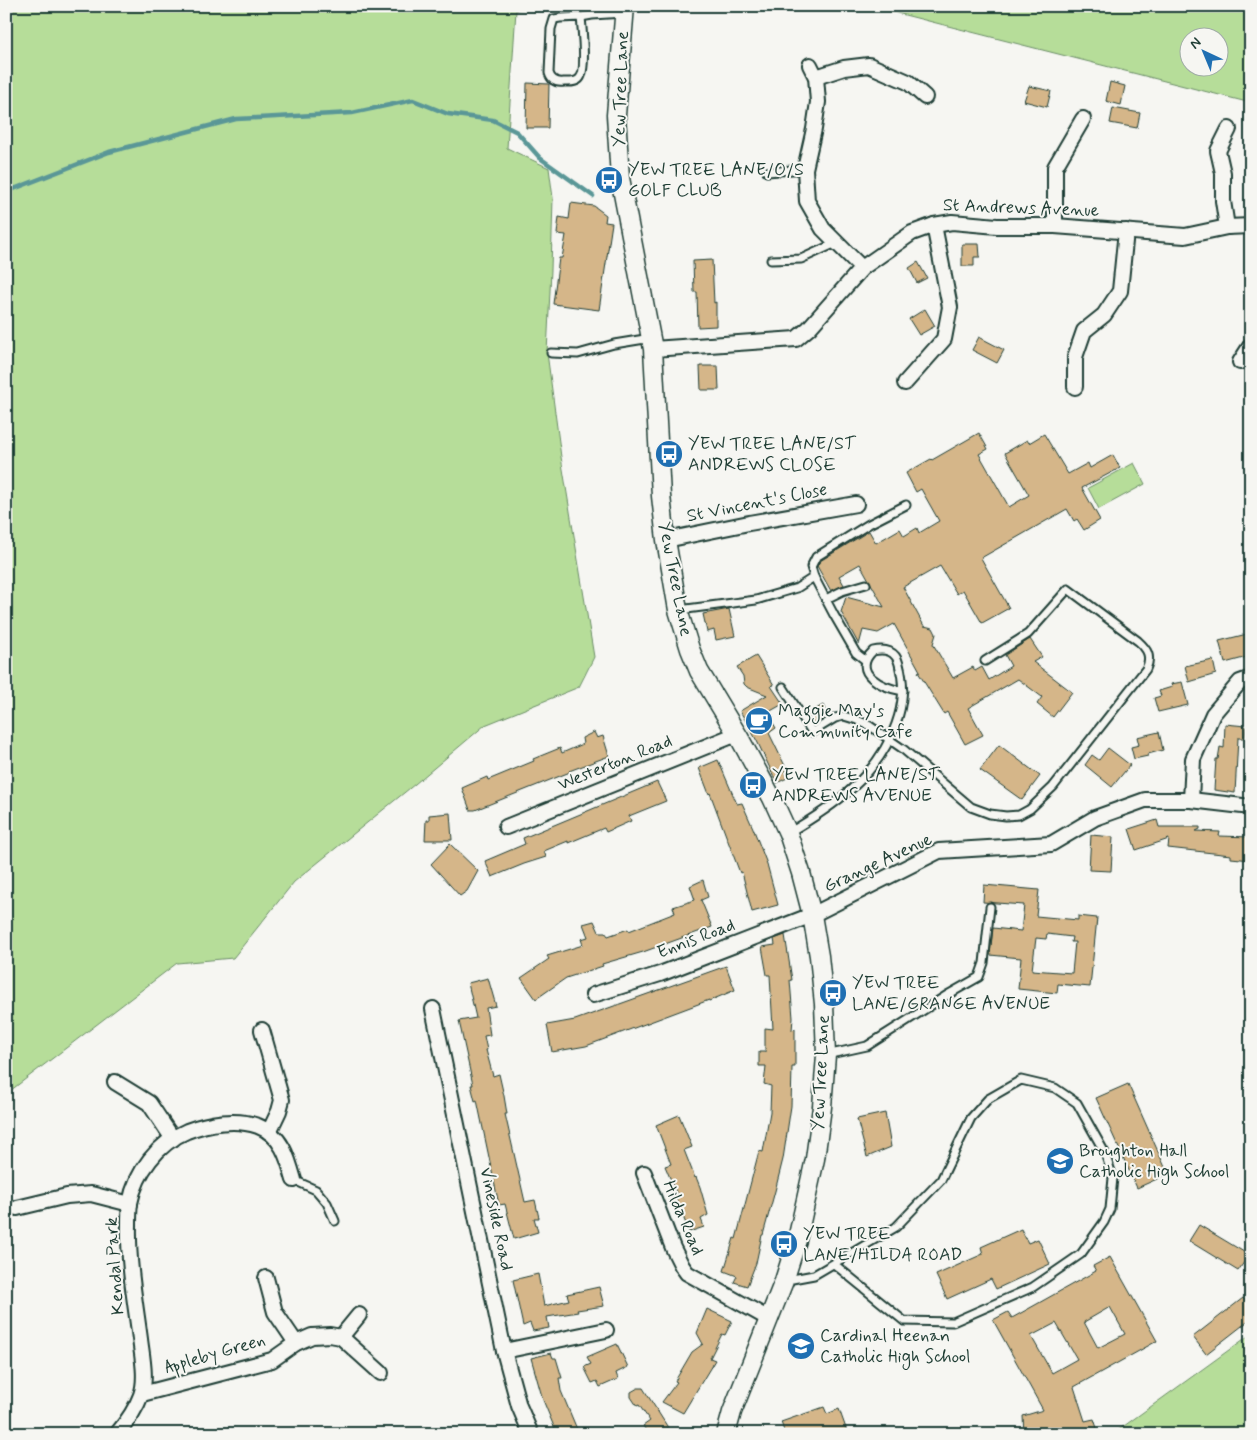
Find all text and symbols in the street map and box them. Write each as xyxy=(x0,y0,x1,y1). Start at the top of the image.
north arrow xyxy=(1180,28,1230,78)
street label: Yew Tree Lane xyxy=(607,30,635,148)
text: N xyxy=(1186,34,1205,53)
place label: YEW TREE LANE/O/S GOLF CLUB xyxy=(628,158,804,203)
bus stop icon: YEW TREE LANE/O/S GOLF CLUB xyxy=(594,165,624,195)
street label: St Andrews Avenue xyxy=(942,193,1100,223)
place label: YEW TREE LANE/ST ANDREWS CLOSE xyxy=(688,432,857,477)
bus stop icon: YEW TREE LANE/ST ANDREWS CLOSE xyxy=(654,439,684,469)
street label: St Vincent's Close xyxy=(685,478,829,528)
street label: Yew Tree Lane xyxy=(652,520,698,638)
place label: Maggie May's Community Cafe xyxy=(778,699,913,744)
cafe icon: Maggie May's Community Cafe xyxy=(744,706,774,736)
street label: Westerton Road xyxy=(554,729,676,797)
place label: YEW TREE LANE/ST ANDREWS AVENUE xyxy=(772,763,941,808)
bus stop icon: YEW TREE LANE/ST ANDREWS AVENUE xyxy=(738,770,768,800)
street label: Grange Avenue xyxy=(820,827,936,899)
street label: Ennis Road xyxy=(654,913,738,965)
place label: YEW TREE LANE/GRANGE AVENUE xyxy=(852,971,1050,1016)
bus stop icon: YEW TREE LANE/GRANGE AVENUE xyxy=(818,978,848,1008)
street label: Yew Tree Lane xyxy=(806,1014,836,1132)
place label: Broughton Hall Catholic High School xyxy=(1079,1139,1230,1185)
school or university icon: Broughton Hall Catholic High School xyxy=(1045,1146,1075,1176)
street label: Vineside Road xyxy=(473,1165,519,1273)
street label: Hilda Road xyxy=(657,1177,709,1259)
street label: Kendal Park xyxy=(100,1216,130,1316)
place label: YEW TREE LANE/HILDA ROAD xyxy=(803,1222,962,1267)
bus stop icon: YEW TREE LANE/HILDA ROAD xyxy=(769,1229,799,1259)
place label: Cardinal Heenan Catholic High School xyxy=(820,1324,971,1370)
street label: Appleby Green xyxy=(162,1328,268,1381)
school or university icon: Cardinal Heenan Catholic High School xyxy=(786,1331,816,1361)

